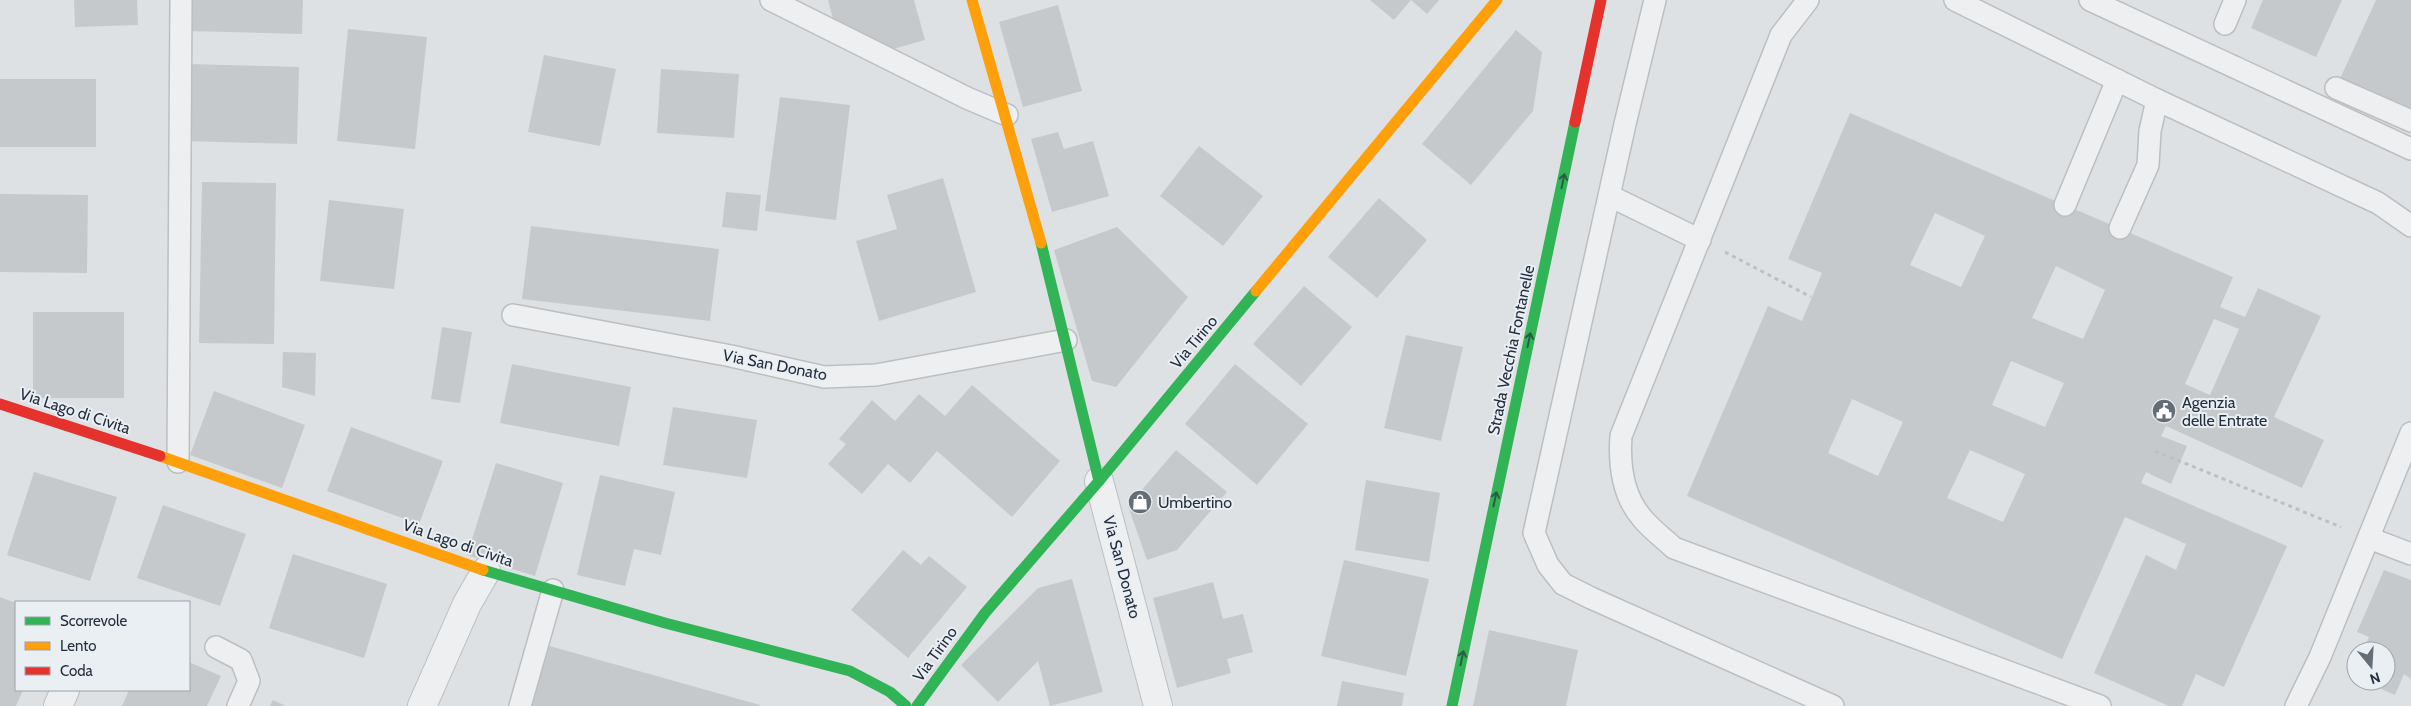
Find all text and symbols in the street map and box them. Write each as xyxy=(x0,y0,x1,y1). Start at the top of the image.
one-way arrow xyxy=(1559,174,1568,190)
street label: Strada Vecchia Fontanelle xyxy=(1484,263,1538,437)
street label: Via Tirino xyxy=(1166,312,1222,372)
one-way arrow xyxy=(1525,333,1534,349)
street label: Via San Donato xyxy=(721,346,829,384)
street label: Via Lago di Civita xyxy=(17,384,133,438)
place label: Agenzia delle Entrate xyxy=(2182,393,2267,430)
public building icon: Agenzia delle Entrate xyxy=(2151,398,2177,424)
shop icon: Umbertino xyxy=(1127,489,1153,515)
one-way arrow xyxy=(1491,492,1501,508)
place label: Umbertino xyxy=(1158,493,1232,512)
street label: Via San Donato xyxy=(1099,514,1145,621)
street label: Via Lago di Civita xyxy=(400,515,516,571)
legend xyxy=(15,601,190,691)
text: Scorrevole xyxy=(60,612,128,630)
street label: Via Tirino xyxy=(909,623,961,685)
text: Lento xyxy=(60,637,97,655)
north arrow xyxy=(2346,641,2396,691)
one-way arrow xyxy=(1458,651,1467,667)
text: Coda xyxy=(60,662,94,680)
text: N xyxy=(2368,668,2383,688)

